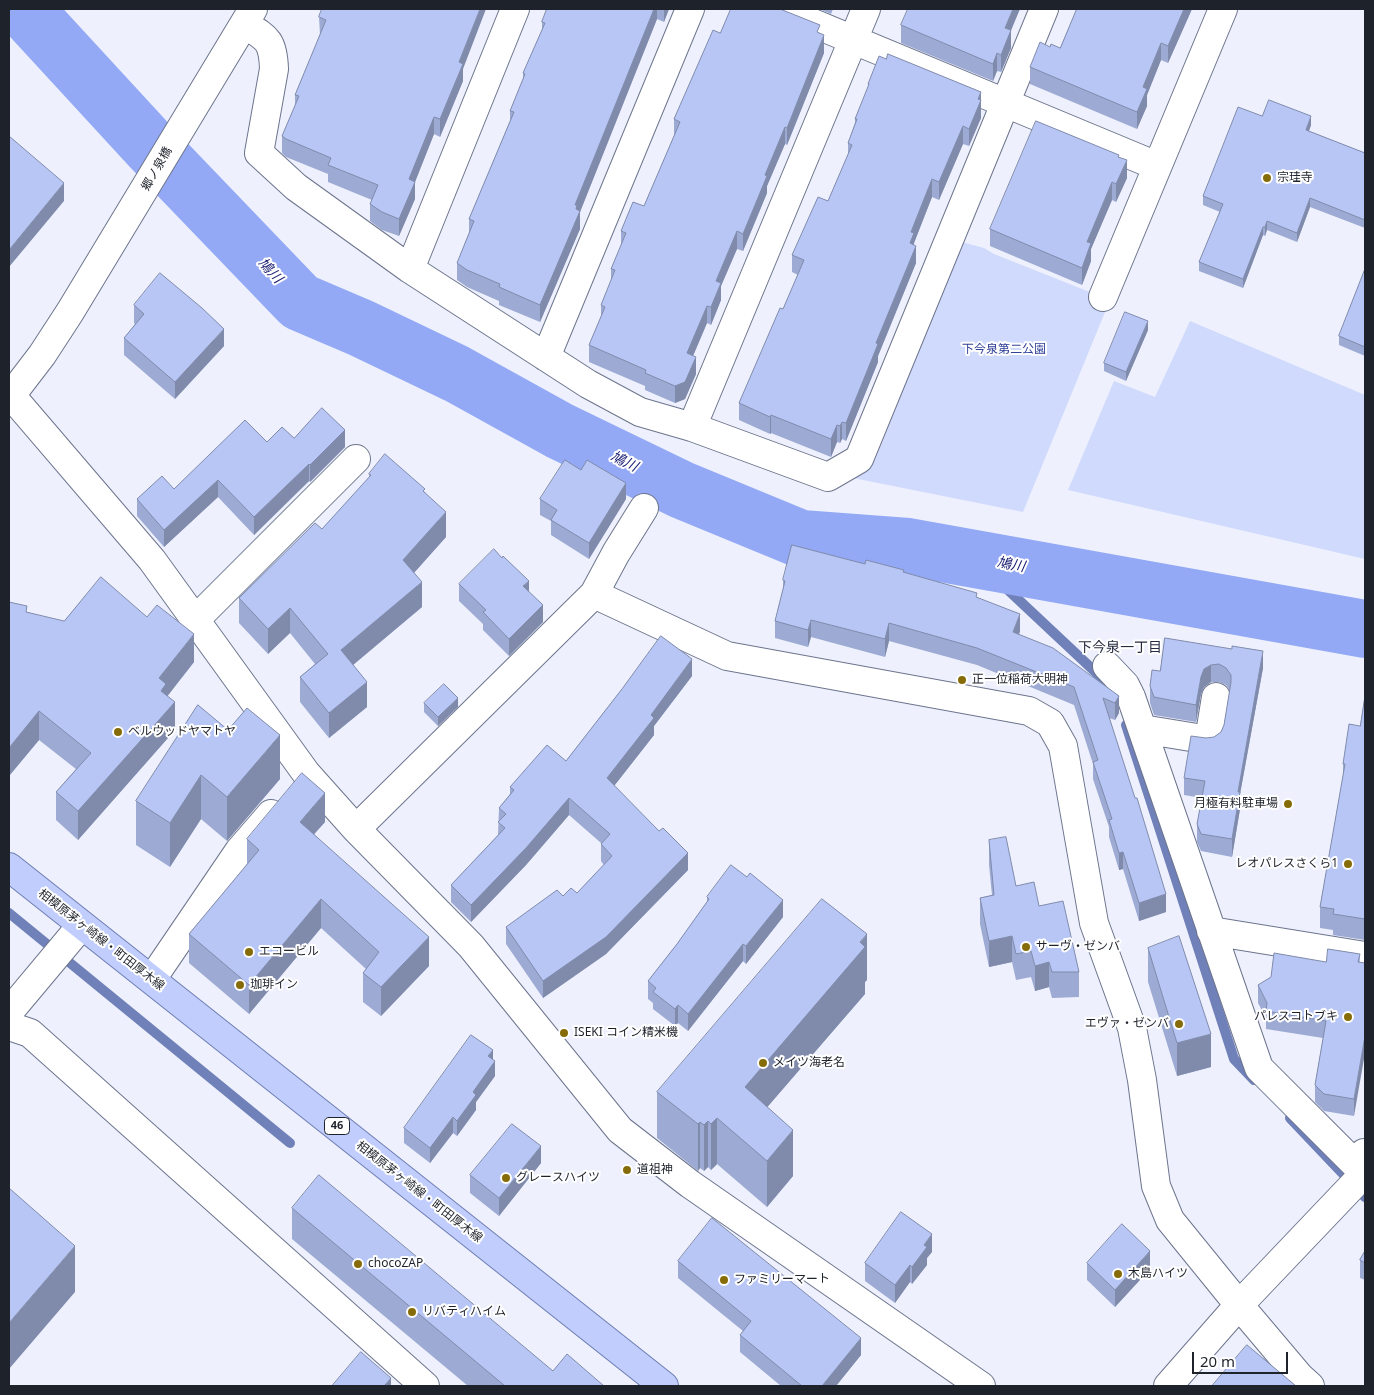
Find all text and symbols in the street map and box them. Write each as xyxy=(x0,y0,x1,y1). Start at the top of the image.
street label: 郷ノ泉橋 xyxy=(139,145,175,193)
place label: 宗珪寺 xyxy=(1277,171,1313,185)
marker: 宗珪寺 xyxy=(1261,172,1273,184)
water label: 鳩川 xyxy=(254,255,286,287)
park label: 下今泉第二公園 xyxy=(962,343,1046,357)
water label: 鳩川 xyxy=(608,448,640,476)
water label: 鳩川 xyxy=(996,554,1026,576)
district label: 下今泉一丁目 xyxy=(1078,640,1162,656)
place label: 正一位稲荷大明神 xyxy=(972,673,1068,687)
marker: 正一位稲荷大明神 xyxy=(956,674,968,686)
place label: ベルウッドヤマトヤ xyxy=(128,725,236,739)
marker: ベルウッドヤマトヤ xyxy=(112,726,124,738)
place label: 月極有料駐車場 xyxy=(1194,797,1278,811)
marker: 月極有料駐車場 xyxy=(1282,798,1294,810)
place label: レオパレスさくら1 xyxy=(1235,857,1338,871)
marker: レオパレスさくら1 xyxy=(1342,858,1354,870)
street label: 相模原茅ヶ崎線・町田厚木線 xyxy=(35,886,167,994)
place label: サーヴ・ゼンバ xyxy=(1036,940,1120,954)
marker: サーヴ・ゼンバ xyxy=(1020,941,1032,953)
place label: エコービル xyxy=(259,945,319,959)
marker: エコービル xyxy=(243,946,255,958)
place label: 珈琲イン xyxy=(250,978,298,992)
marker: 珈琲イン xyxy=(234,979,246,991)
place label: パレスコトブキ xyxy=(1254,1010,1338,1024)
marker: パレスコトブキ xyxy=(1342,1011,1354,1023)
place label: エヴァ・ゼンバ xyxy=(1085,1017,1169,1031)
marker: エヴァ・ゼンバ xyxy=(1173,1018,1185,1030)
place label: ISEKI コイン精米機 xyxy=(574,1026,678,1040)
marker: ISEKI コイン精米機 xyxy=(558,1027,570,1039)
place label: メイツ海老名 xyxy=(773,1056,845,1070)
marker: メイツ海老名 xyxy=(757,1057,769,1069)
road number: 46 xyxy=(324,1118,350,1134)
street label: 相模原茅ヶ崎線・町田厚木線 xyxy=(353,1138,485,1246)
place label: 道祖神 xyxy=(637,1163,673,1177)
marker: 道祖神 xyxy=(621,1164,633,1176)
place label: グレースハイツ xyxy=(516,1171,600,1185)
marker: グレースハイツ xyxy=(500,1172,512,1184)
place label: chocoZAP xyxy=(368,1257,423,1271)
marker: chocoZAP xyxy=(352,1258,364,1270)
place label: 木島ハイツ xyxy=(1128,1267,1188,1281)
marker: 木島ハイツ xyxy=(1112,1268,1124,1280)
place label: ファミリーマート xyxy=(734,1273,830,1287)
marker: ファミリーマート xyxy=(718,1274,730,1286)
place label: リバティハイム xyxy=(422,1305,506,1319)
marker: リバティハイム xyxy=(406,1306,418,1318)
scale bar xyxy=(1194,1342,1290,1374)
text: 20 m xyxy=(1200,1351,1235,1371)

